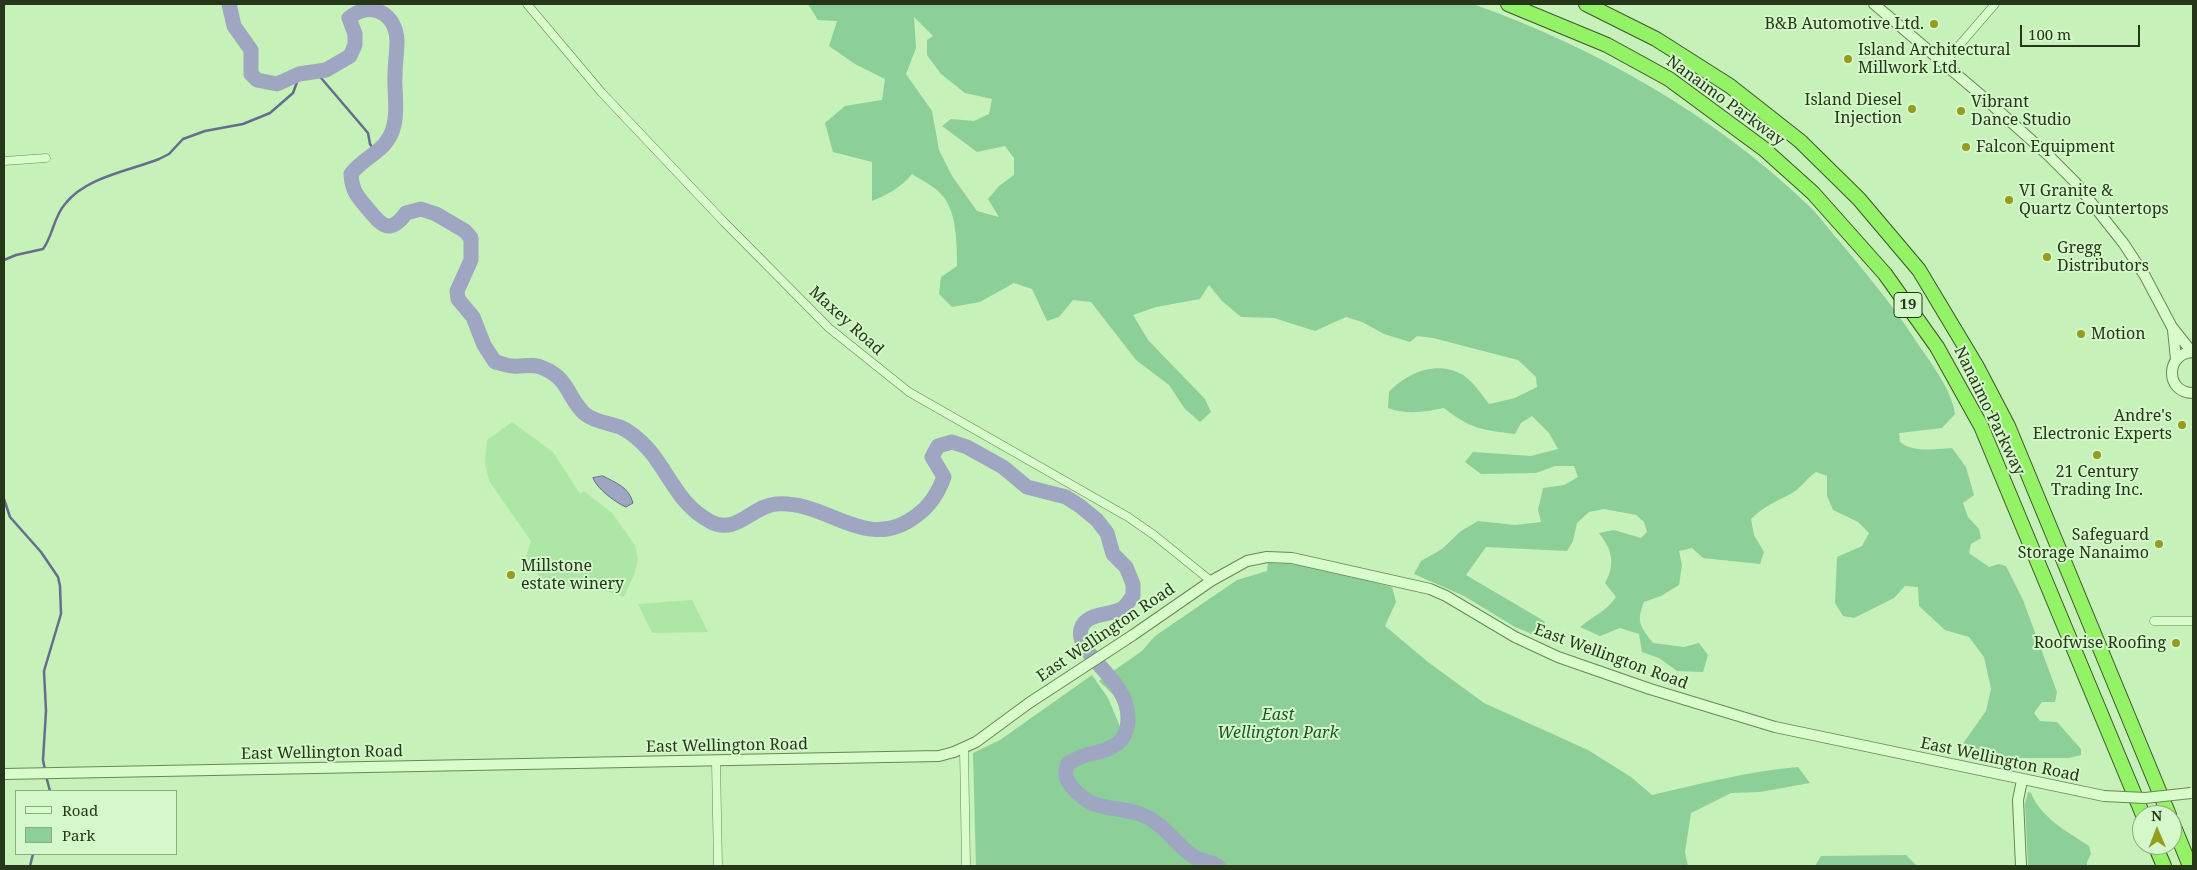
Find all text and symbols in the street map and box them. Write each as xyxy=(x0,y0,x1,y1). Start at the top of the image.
place label: B&B Automotive Ltd. xyxy=(1765,14,1924,34)
scale bar xyxy=(2022,15,2142,47)
marker: B&B Automotive Ltd. xyxy=(1928,18,1940,30)
text: 100 m xyxy=(2028,24,2071,44)
place label: Island Architectural Millwork Ltd. xyxy=(1858,40,2010,78)
street label: Nanaimo Parkway xyxy=(1662,52,1788,150)
marker: Island Architectural Millwork Ltd. xyxy=(1842,53,1854,65)
place label: Island Diesel Injection xyxy=(1805,90,1902,128)
place label: Vibrant Dance Studio xyxy=(1971,92,2071,130)
marker: Island Diesel Injection xyxy=(1906,103,1918,115)
marker: Vibrant Dance Studio xyxy=(1955,105,1967,117)
place label: Falcon Equipment xyxy=(1976,137,2115,157)
marker: Falcon Equipment xyxy=(1960,141,1972,153)
place label: VI Granite & Quartz Countertops xyxy=(2019,181,2169,219)
marker: VI Granite & Quartz Countertops xyxy=(2003,194,2015,206)
place label: Gregg Distributors xyxy=(2057,238,2149,276)
marker: Gregg Distributors xyxy=(2041,251,2053,263)
street label: Maxey Road xyxy=(805,283,887,359)
road number: 19 xyxy=(1894,292,1922,318)
place label: Motion xyxy=(2091,324,2146,344)
marker: Motion xyxy=(2075,328,2087,340)
street label: Nanaimo Parkway xyxy=(1949,343,2029,479)
place label: Andre's Electronic Experts xyxy=(2033,406,2172,444)
marker: Andre's Electronic Experts xyxy=(2176,419,2188,431)
marker: 21 Century Trading Inc. xyxy=(2091,449,2103,461)
place label: 21 Century Trading Inc. xyxy=(2051,462,2143,500)
place label: Safeguard Storage Nanaimo xyxy=(2018,525,2149,563)
marker: Safeguard Storage Nanaimo xyxy=(2153,538,2165,550)
place label: Millstone estate winery xyxy=(521,556,624,594)
marker: Millstone estate winery xyxy=(505,569,517,581)
street label: East Wellington Road xyxy=(1033,580,1179,686)
street label: East Wellington Road xyxy=(1532,620,1690,694)
place label: Roofwise Roofing xyxy=(2034,633,2166,653)
marker: Roofwise Roofing xyxy=(2170,637,2182,649)
park label: East Wellington Park xyxy=(1217,705,1339,743)
street label: East Wellington Road xyxy=(1919,734,2081,786)
street label: East Wellington Road xyxy=(646,735,808,757)
street label: East Wellington Road xyxy=(241,742,403,764)
legend xyxy=(15,790,178,855)
text: Road xyxy=(62,800,98,820)
north arrow xyxy=(2132,805,2182,855)
text: N xyxy=(2151,806,2162,825)
text: Park xyxy=(62,825,95,845)

